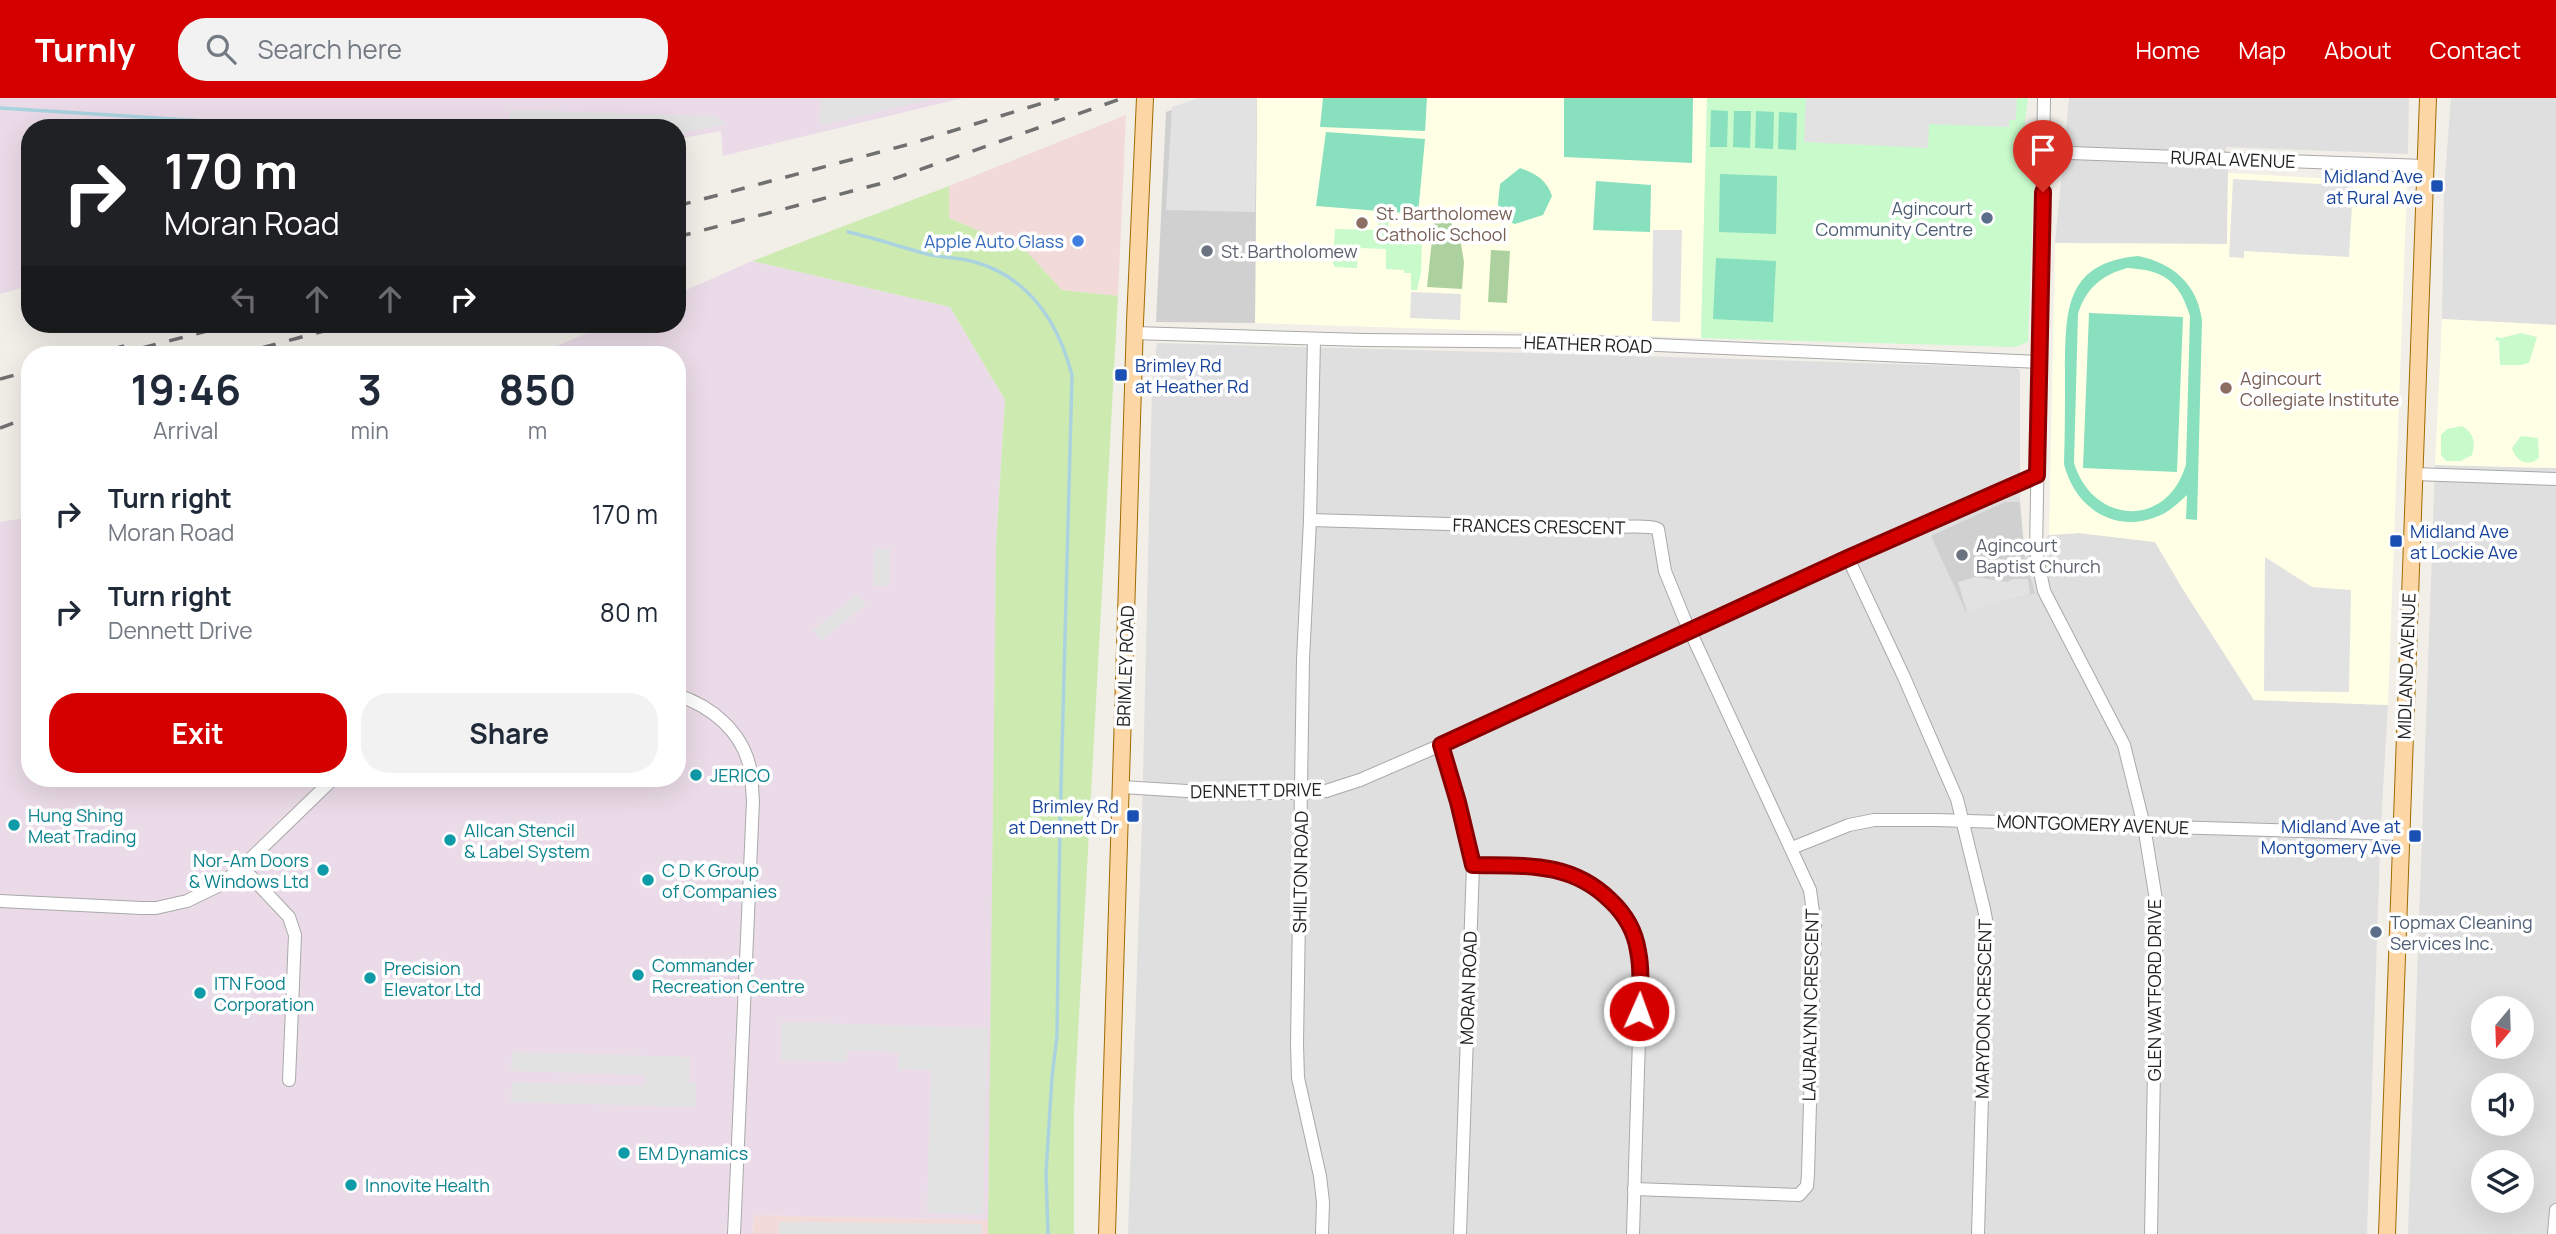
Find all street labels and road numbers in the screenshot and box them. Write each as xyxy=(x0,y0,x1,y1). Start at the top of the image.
street label: RURAL AVENUE xyxy=(2170,145,2296,173)
street label: HEATHER ROAD xyxy=(1523,330,1653,358)
street label: FRANCES CRESCENT xyxy=(1452,512,1626,540)
street label: MIDLAND AVENUE xyxy=(2391,592,2421,740)
street label: BRIMLEY ROAD xyxy=(1111,605,1139,727)
street label: DENNETT DRIVE xyxy=(1190,777,1322,803)
street label: MONTGOMERY AVENUE xyxy=(1996,809,2190,839)
street label: SHILTON ROAD xyxy=(1287,811,1313,933)
street label: GLEN WATFORD DRIVE xyxy=(2142,899,2166,1081)
street label: LAURALYNN CRESCENT xyxy=(1796,908,1824,1101)
street label: MARYDON CRESCENT xyxy=(1969,919,1997,1099)
street label: MORAN ROAD xyxy=(1454,930,1482,1046)

